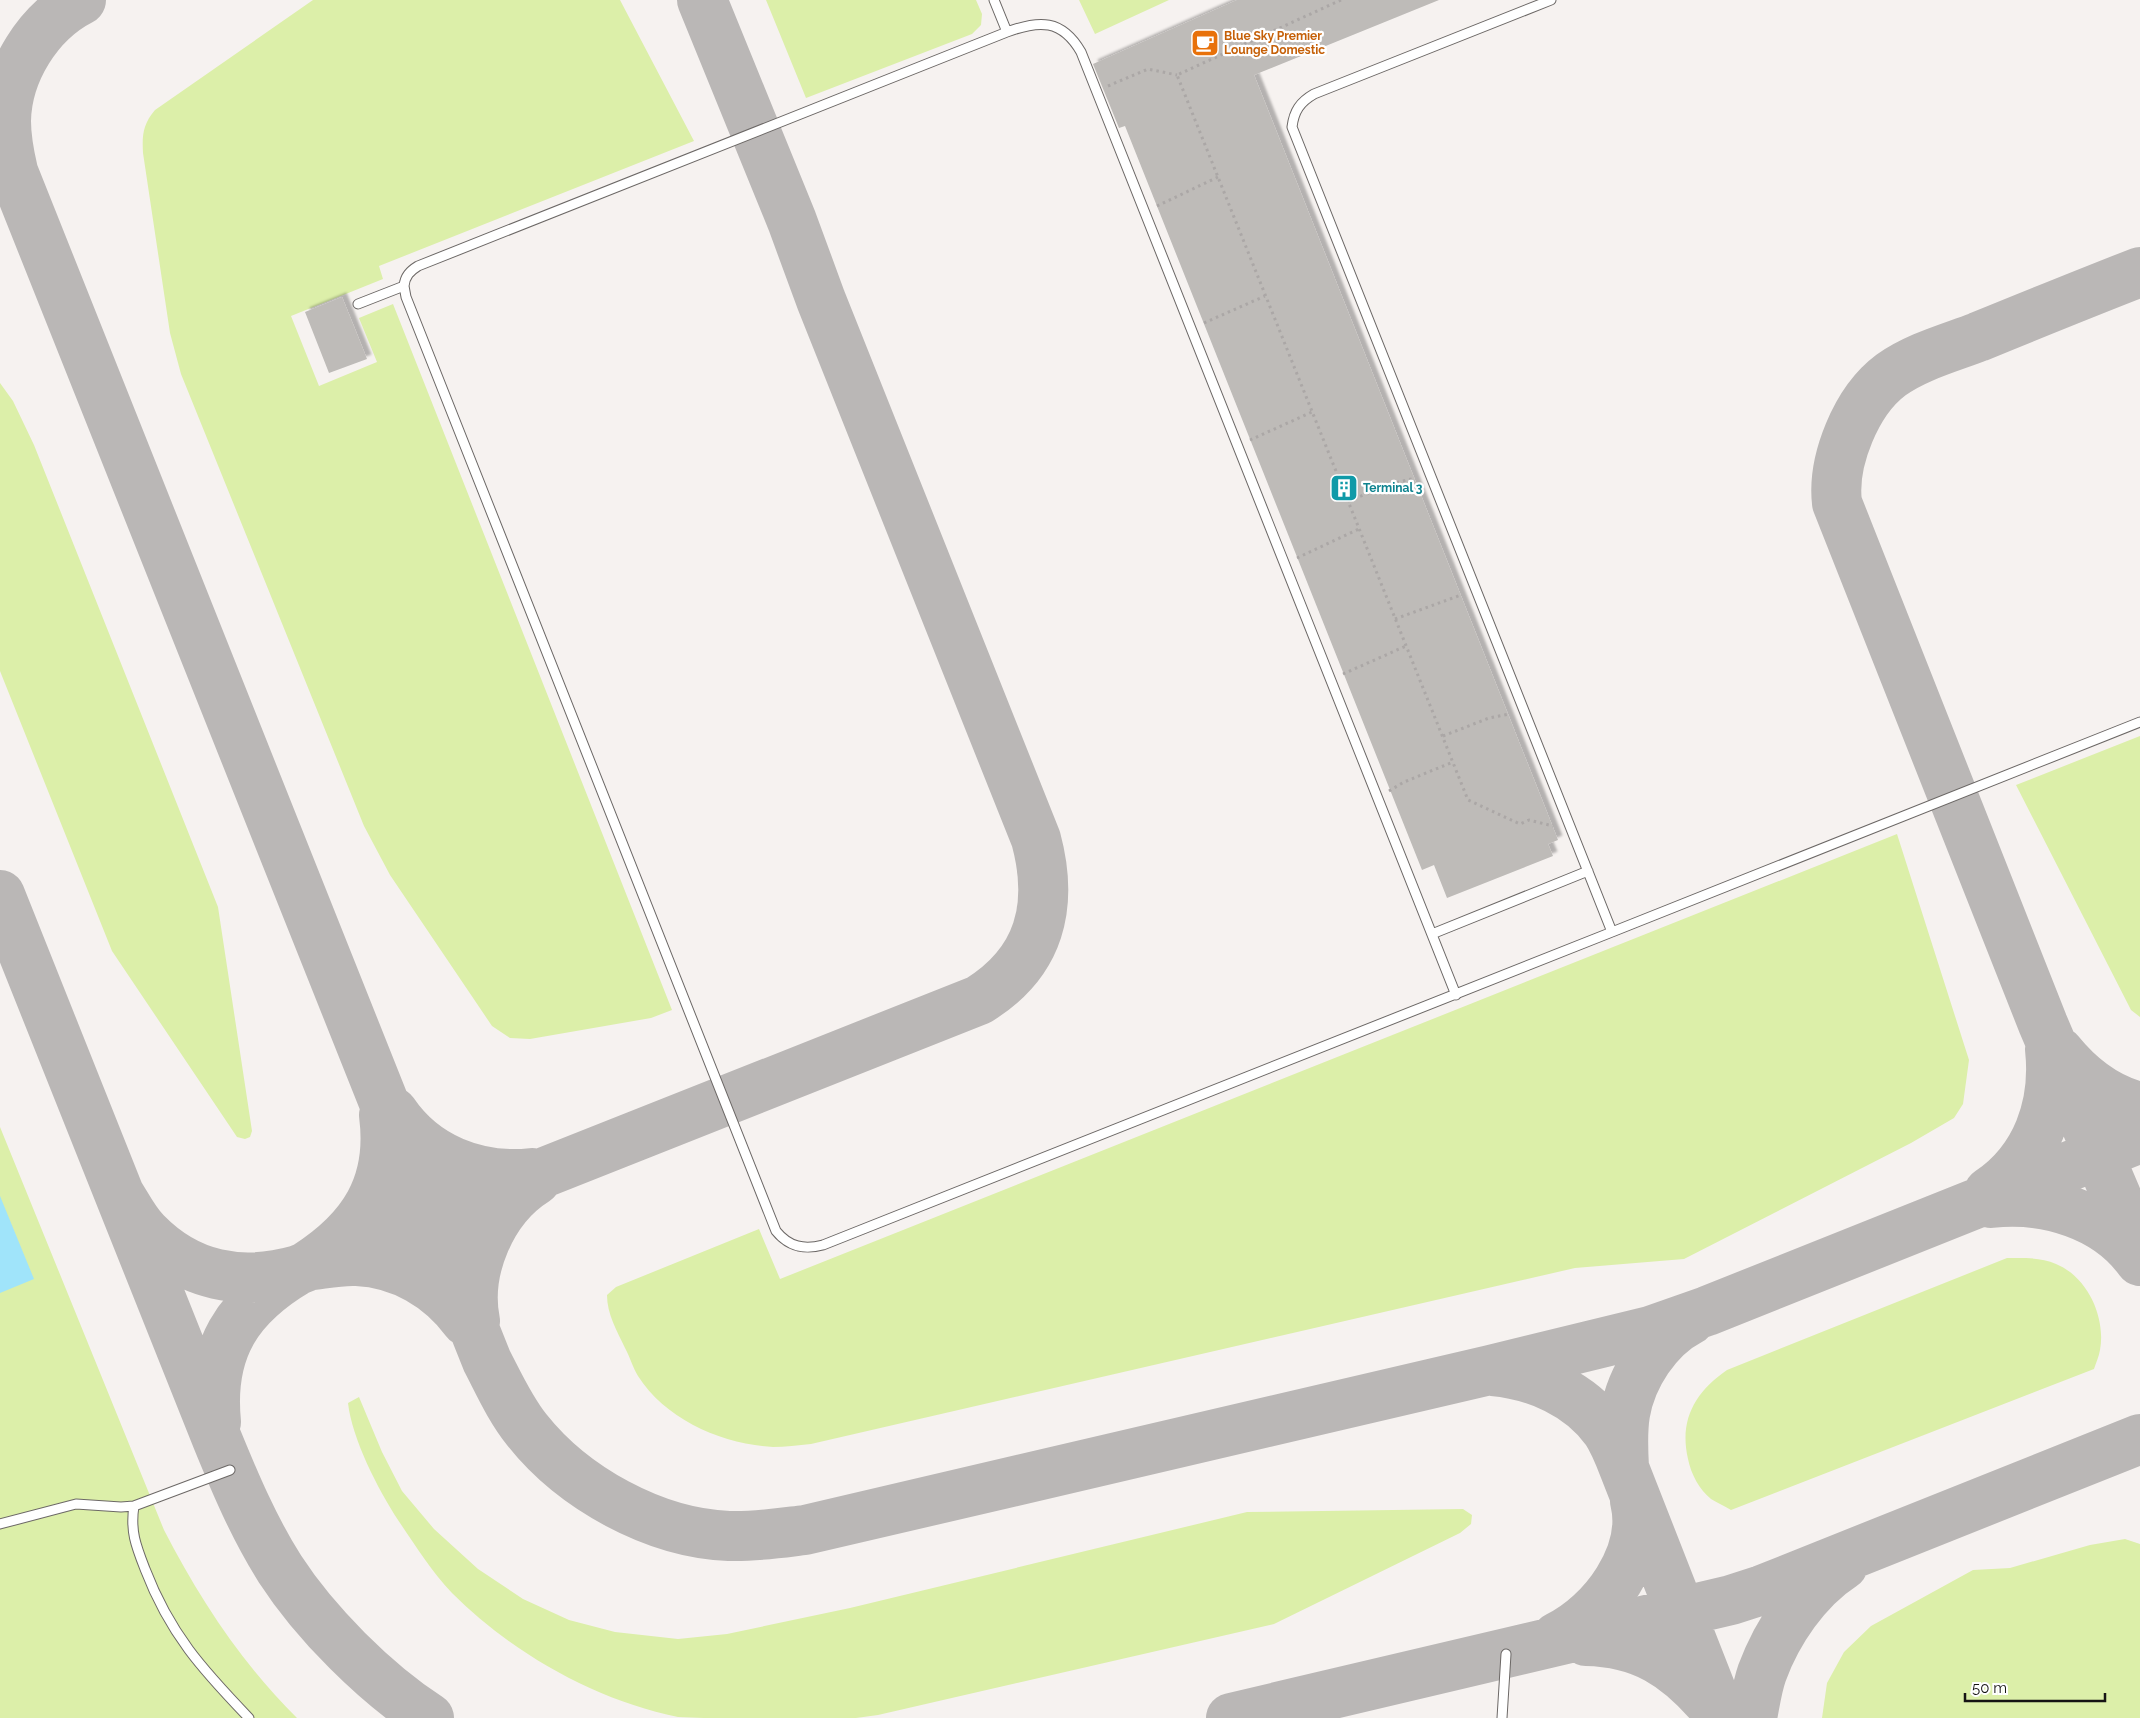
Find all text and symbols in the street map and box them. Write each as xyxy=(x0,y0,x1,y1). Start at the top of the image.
cafe icon: Blue Sky Premier Lounge Domestic xyxy=(1190,28,1220,58)
place label: Blue Sky Premier Lounge Domestic xyxy=(1224,29,1325,57)
building icon: Terminal 3 xyxy=(1329,473,1359,503)
place label: Terminal 3 xyxy=(1363,481,1423,495)
scale bar xyxy=(1965,1670,2105,1702)
text: 50 m xyxy=(1972,1679,2007,1697)

